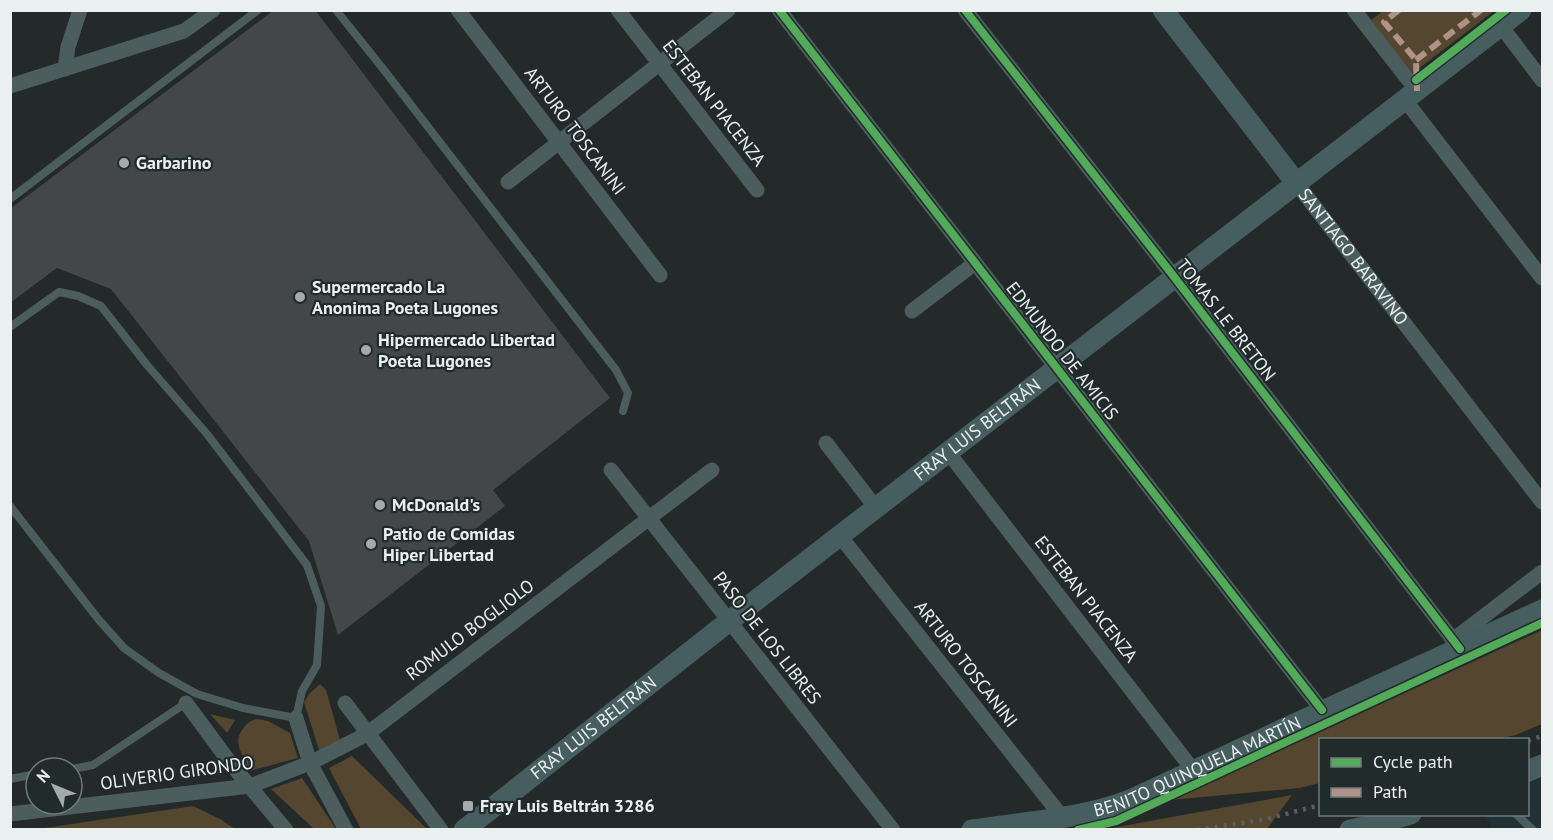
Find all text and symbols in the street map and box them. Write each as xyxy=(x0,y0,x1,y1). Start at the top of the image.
street label: ESTEBAN PIACENZA xyxy=(658,35,771,171)
street label: ARTURO TOSCANINI xyxy=(520,62,631,199)
place label: Garbarino xyxy=(136,151,212,174)
marker: Garbarino xyxy=(117,156,131,170)
street label: SANTIAGO BARAVINO xyxy=(1294,184,1414,330)
street label: TOMAS LE BRETON xyxy=(1172,254,1281,385)
place label: Supermercado La Anonima Poeta Lugones xyxy=(312,275,498,319)
street label: EDMUNDO DE AMICIS xyxy=(1001,277,1124,424)
marker: Supermercado La Anonima Poeta Lugones xyxy=(293,290,307,304)
place label: Hipermercado Libertad Poeta Lugones xyxy=(378,328,555,372)
marker: Hipermercado Libertad Poeta Lugones xyxy=(359,343,373,357)
street label: FRAY LUIS BELTRÁN xyxy=(909,373,1045,485)
place label: McDonald's xyxy=(392,493,480,516)
marker: McDonald's xyxy=(373,498,387,512)
place label: Patio de Comidas Hiper Libertad xyxy=(383,522,515,566)
street label: ESTEBAN PIACENZA xyxy=(1030,531,1143,667)
marker: Patio de Comidas Hiper Libertad xyxy=(364,537,378,551)
street label: PASO DE LOS LIBRES xyxy=(708,567,826,709)
street label: ROMULO BOGLIOLO xyxy=(401,574,538,685)
street label: ARTURO TOSCANINI xyxy=(910,596,1023,732)
street label: FRAY LUIS BELTRÁN xyxy=(526,671,661,784)
street label: BENITO QUINQUELA MARTÍN xyxy=(1091,711,1305,822)
legend xyxy=(1319,738,1529,816)
street label: OLIVERIO GIRONDO xyxy=(99,750,255,795)
text: Cycle path xyxy=(1373,750,1453,773)
north arrow xyxy=(24,756,84,816)
text: N xyxy=(32,765,54,786)
text: Path xyxy=(1373,780,1407,803)
place label: Fray Luis Beltrán 3286 xyxy=(480,794,655,817)
marker: Fray Luis Beltrán 3286 xyxy=(461,799,475,813)

